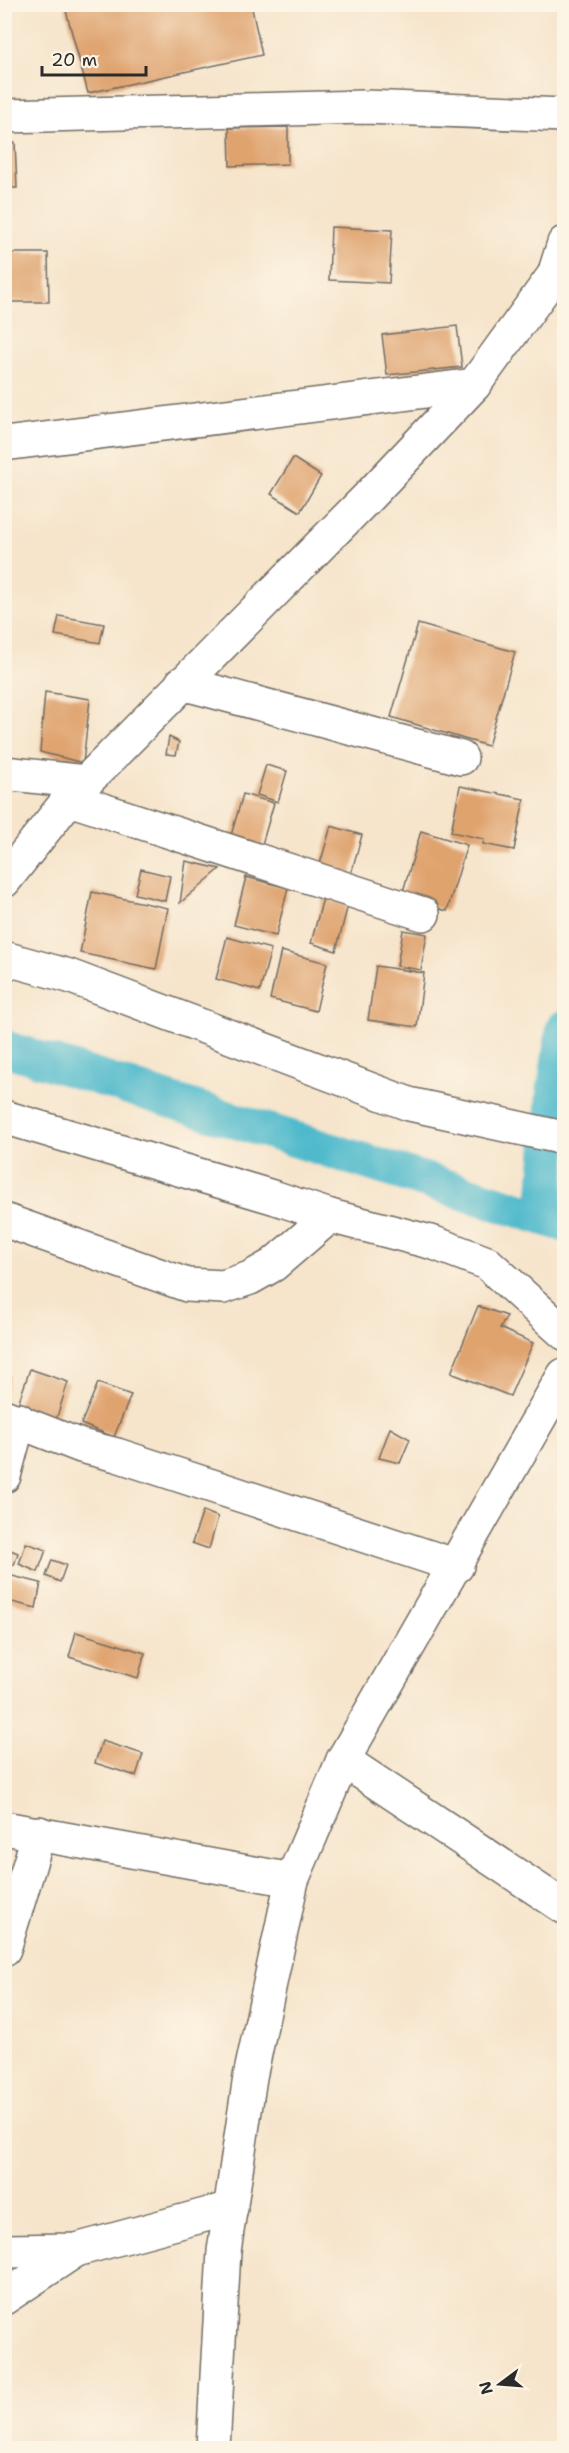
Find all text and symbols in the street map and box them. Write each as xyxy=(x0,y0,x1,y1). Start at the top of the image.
scale bar xyxy=(42,39,146,77)
text: 20 m xyxy=(51,48,97,72)
north arrow xyxy=(470,2354,530,2414)
text: N xyxy=(474,2379,498,2397)

